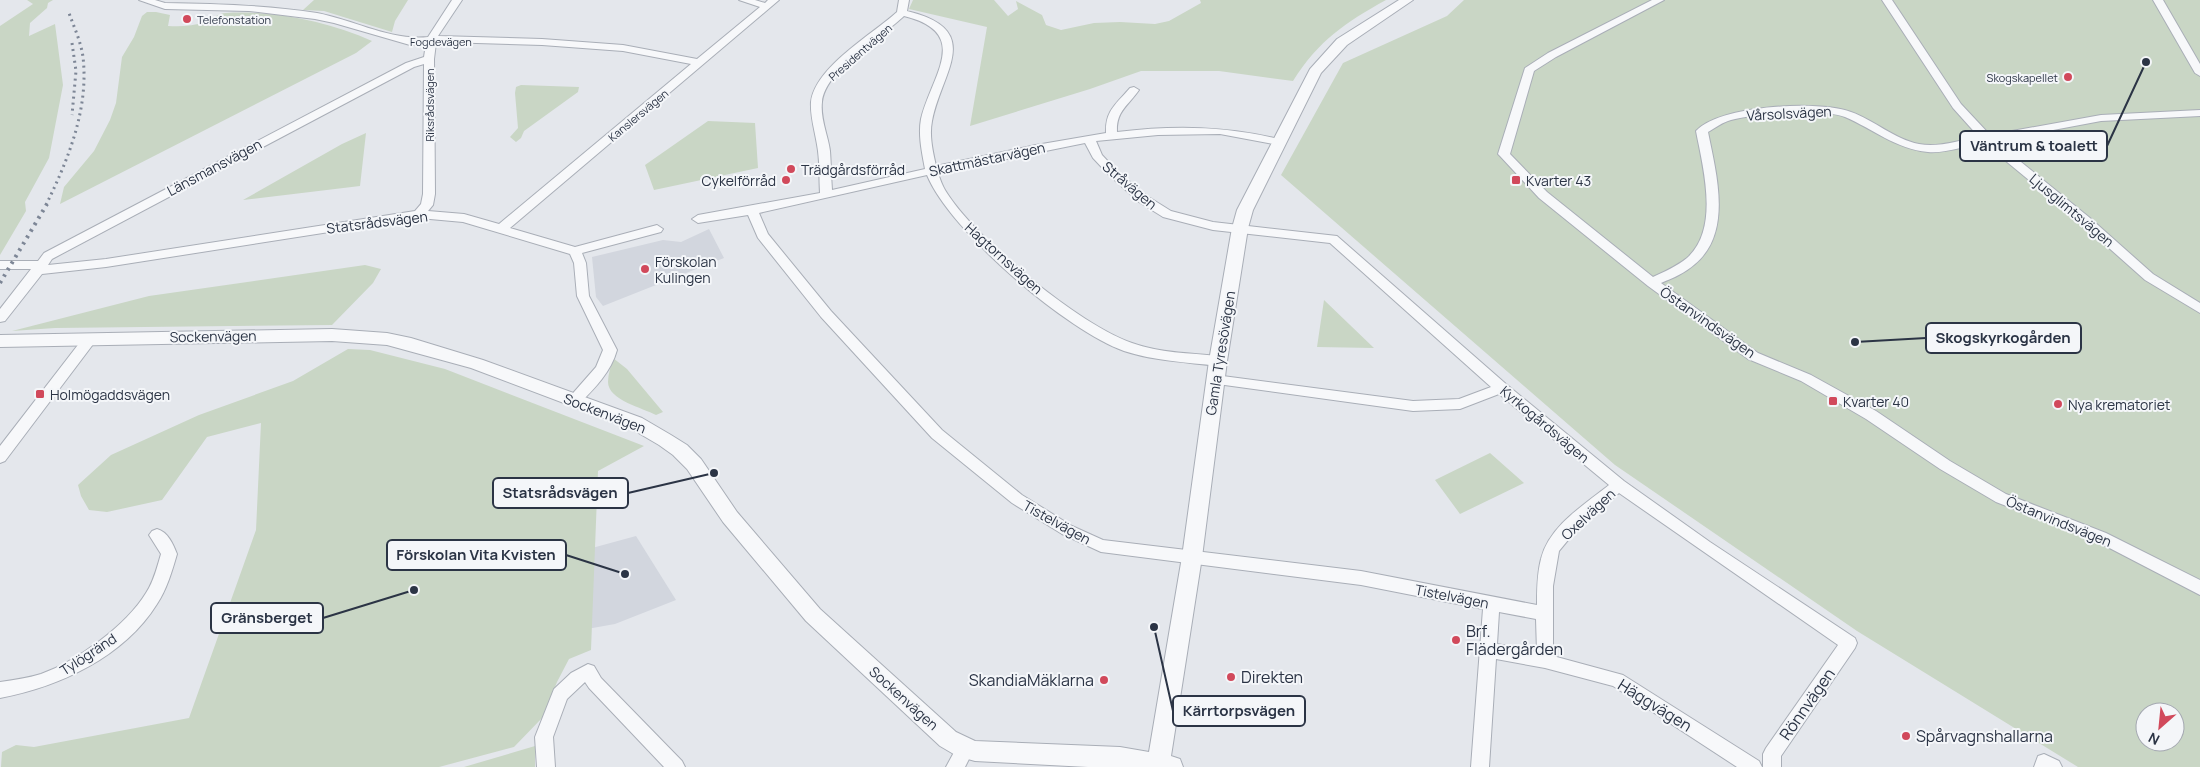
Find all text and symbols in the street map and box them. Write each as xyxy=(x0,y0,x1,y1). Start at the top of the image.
place label: Telefonstation xyxy=(197,12,271,27)
marker: Telefonstation xyxy=(181,13,193,25)
street label: Presidentvägen xyxy=(825,20,895,84)
street label: Fogdevägen xyxy=(410,34,472,49)
street label: Riksrådsvägen xyxy=(422,68,437,142)
place label: Skogskapellet xyxy=(1987,70,2058,85)
marker: Skogskapellet xyxy=(2062,71,2074,83)
street label: Kanslersvägen xyxy=(605,85,671,145)
street label: Vårsolsvägen xyxy=(1746,101,1832,125)
callout: Väntrum & toalett xyxy=(1960,131,2107,161)
street label: Länsmansvägen xyxy=(163,134,265,200)
text: Väntrum & toalett xyxy=(1970,135,2098,156)
street label: Skattmästarvägen xyxy=(927,137,1047,181)
street label: Stråvägen xyxy=(1099,157,1161,213)
place label: Trädgårdsförråd xyxy=(801,160,905,179)
marker: Trädgårdsförråd xyxy=(785,163,797,175)
street label: Ljusglimtsvägen xyxy=(2026,169,2118,251)
place label: Cykelförråd xyxy=(701,171,776,190)
place label: Kvarter 43 xyxy=(1526,171,1591,190)
marker: Cykelförråd xyxy=(780,174,792,186)
marker: Kvarter 43 xyxy=(1510,174,1522,186)
street label: Statsrådsvägen xyxy=(325,206,429,238)
street label: Hagtornsvägen xyxy=(961,218,1047,298)
place label: Förskolan Kulingen xyxy=(655,252,717,287)
marker: Förskolan Kulingen xyxy=(639,263,651,275)
street label: Östanvindsvägen xyxy=(1657,282,1759,362)
street label: Gamla Tyresövägen xyxy=(1201,289,1239,417)
callout: Skogskyrkogården xyxy=(1926,323,2081,353)
street label: Sockenvägen xyxy=(169,326,257,346)
text: Skogskyrkogården xyxy=(1935,327,2071,348)
street label: Kyrkogårdsvägen xyxy=(1497,381,1593,467)
place label: Holmögaddsvägen xyxy=(50,385,170,404)
marker: Holmögaddsvägen xyxy=(34,388,46,400)
street label: Sockenvägen xyxy=(561,389,649,437)
place label: Kvarter 40 xyxy=(1843,392,1909,411)
marker: Kvarter 40 xyxy=(1827,395,1839,407)
place label: Nya krematoriet xyxy=(2068,395,2171,414)
marker: Nya krematoriet xyxy=(2052,398,2064,410)
callout: Statsrådsvägen xyxy=(493,478,628,508)
text: Statsrådsvägen xyxy=(502,482,618,503)
street label: Oxelvägen xyxy=(1557,484,1619,544)
street label: Östanvindsvägen xyxy=(2003,491,2115,551)
street label: Tistelvägen xyxy=(1020,496,1094,548)
callout: Förskolan Vita Kvisten xyxy=(387,540,566,570)
text: Förskolan Vita Kvisten xyxy=(396,544,556,565)
street label: Tistelvägen xyxy=(1413,580,1491,612)
callout: Gränsberget xyxy=(211,603,323,633)
text: Gränsberget xyxy=(221,607,313,628)
place label: Brf. Flädergården xyxy=(1466,620,1563,660)
street label: Tylögränd xyxy=(56,629,120,679)
marker: Brf. Flädergården xyxy=(1450,634,1462,646)
street label: Sockenvägen xyxy=(865,662,943,734)
street label: Rönnvägen xyxy=(1774,664,1840,744)
place label: Direkten xyxy=(1241,666,1303,688)
place label: SkandiaMäklarna xyxy=(969,669,1094,691)
marker: Direkten xyxy=(1225,671,1237,683)
marker: SkandiaMäklarna xyxy=(1098,674,1110,686)
street label: Häggvägen xyxy=(1614,674,1696,736)
callout: Kärrtorpsvägen xyxy=(1173,696,1305,726)
text: Kärrtorpsvägen xyxy=(1183,700,1295,721)
north arrow xyxy=(2135,702,2185,752)
place label: Spårvagnshallarna xyxy=(1916,725,2053,747)
text: N xyxy=(2145,728,2163,750)
marker: Spårvagnshallarna xyxy=(1900,730,1912,742)

